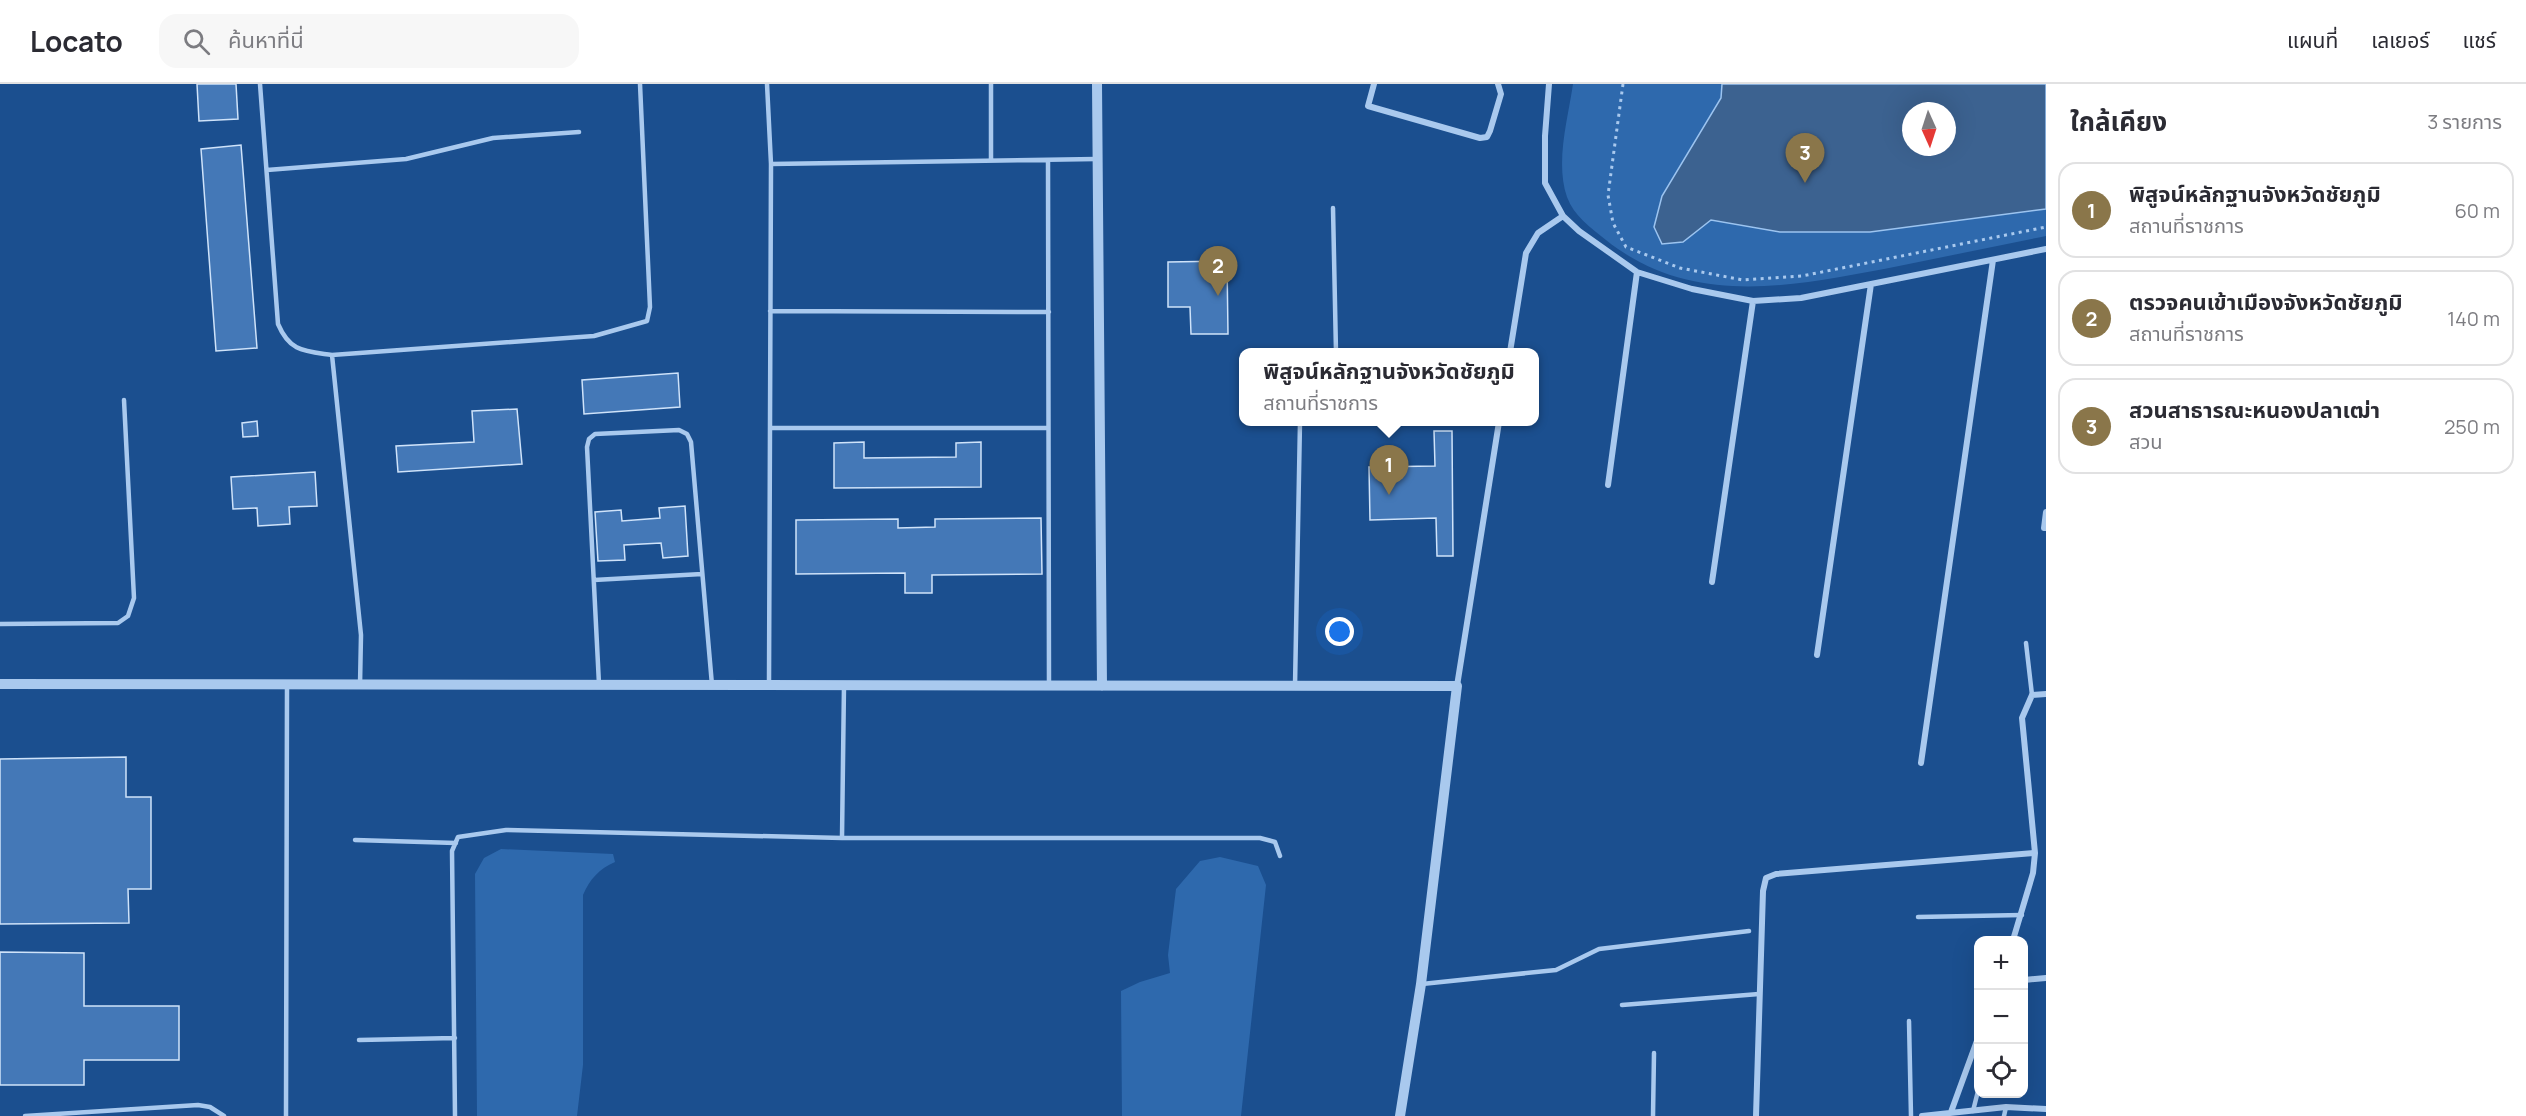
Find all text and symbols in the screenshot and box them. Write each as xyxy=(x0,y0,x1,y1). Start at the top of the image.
search box xyxy=(159,14,579,68)
text: Locato xyxy=(30,22,123,60)
icon: search xyxy=(180,25,213,58)
text: ค้นหาที่นี่ xyxy=(228,25,304,55)
text: แผนที่ xyxy=(2287,26,2338,54)
text: เลเยอร์ xyxy=(2371,26,2430,54)
text: แชร์ xyxy=(2463,26,2496,54)
north arrow xyxy=(1902,102,1956,156)
text: ใกล้เคียง xyxy=(2070,103,2167,139)
text: 3 รายการ xyxy=(2427,108,2502,135)
pin: 3 xyxy=(1786,134,1824,183)
text: พิสูจน์หลักฐานจังหวัดชัยภูมิ xyxy=(2129,179,2381,209)
text: 1 xyxy=(2087,197,2096,224)
text: 60 m xyxy=(2454,197,2500,224)
text: สถานที่ราชการ xyxy=(2129,212,2244,239)
pin: 2 xyxy=(1198,246,1238,296)
text: ตรวจคนเข้าเมืองจังหวัดชัยภูมิ xyxy=(2129,287,2402,317)
text: 2 xyxy=(2086,305,2097,332)
text: 140 m xyxy=(2447,305,2500,332)
text: สถานที่ราชการ xyxy=(2129,320,2244,347)
popup xyxy=(1239,348,1539,426)
text: พิสูจน์หลักฐานจังหวัดชัยภูมิ xyxy=(1263,356,1515,386)
text: สถานที่ราชการ xyxy=(1263,389,1378,416)
text: สวนสาธารณะหนองปลาเฒ่า xyxy=(2129,395,2380,425)
text: 3 xyxy=(2086,413,2097,440)
text: 250 m xyxy=(2444,413,2500,440)
text: สวน xyxy=(2129,428,2163,455)
pin: 1 xyxy=(1370,446,1408,495)
your location xyxy=(1325,617,1354,646)
map controls xyxy=(1974,936,2028,1098)
button: + xyxy=(1974,936,2028,990)
button: − xyxy=(1974,990,2028,1044)
button: locate xyxy=(1974,1044,2028,1098)

